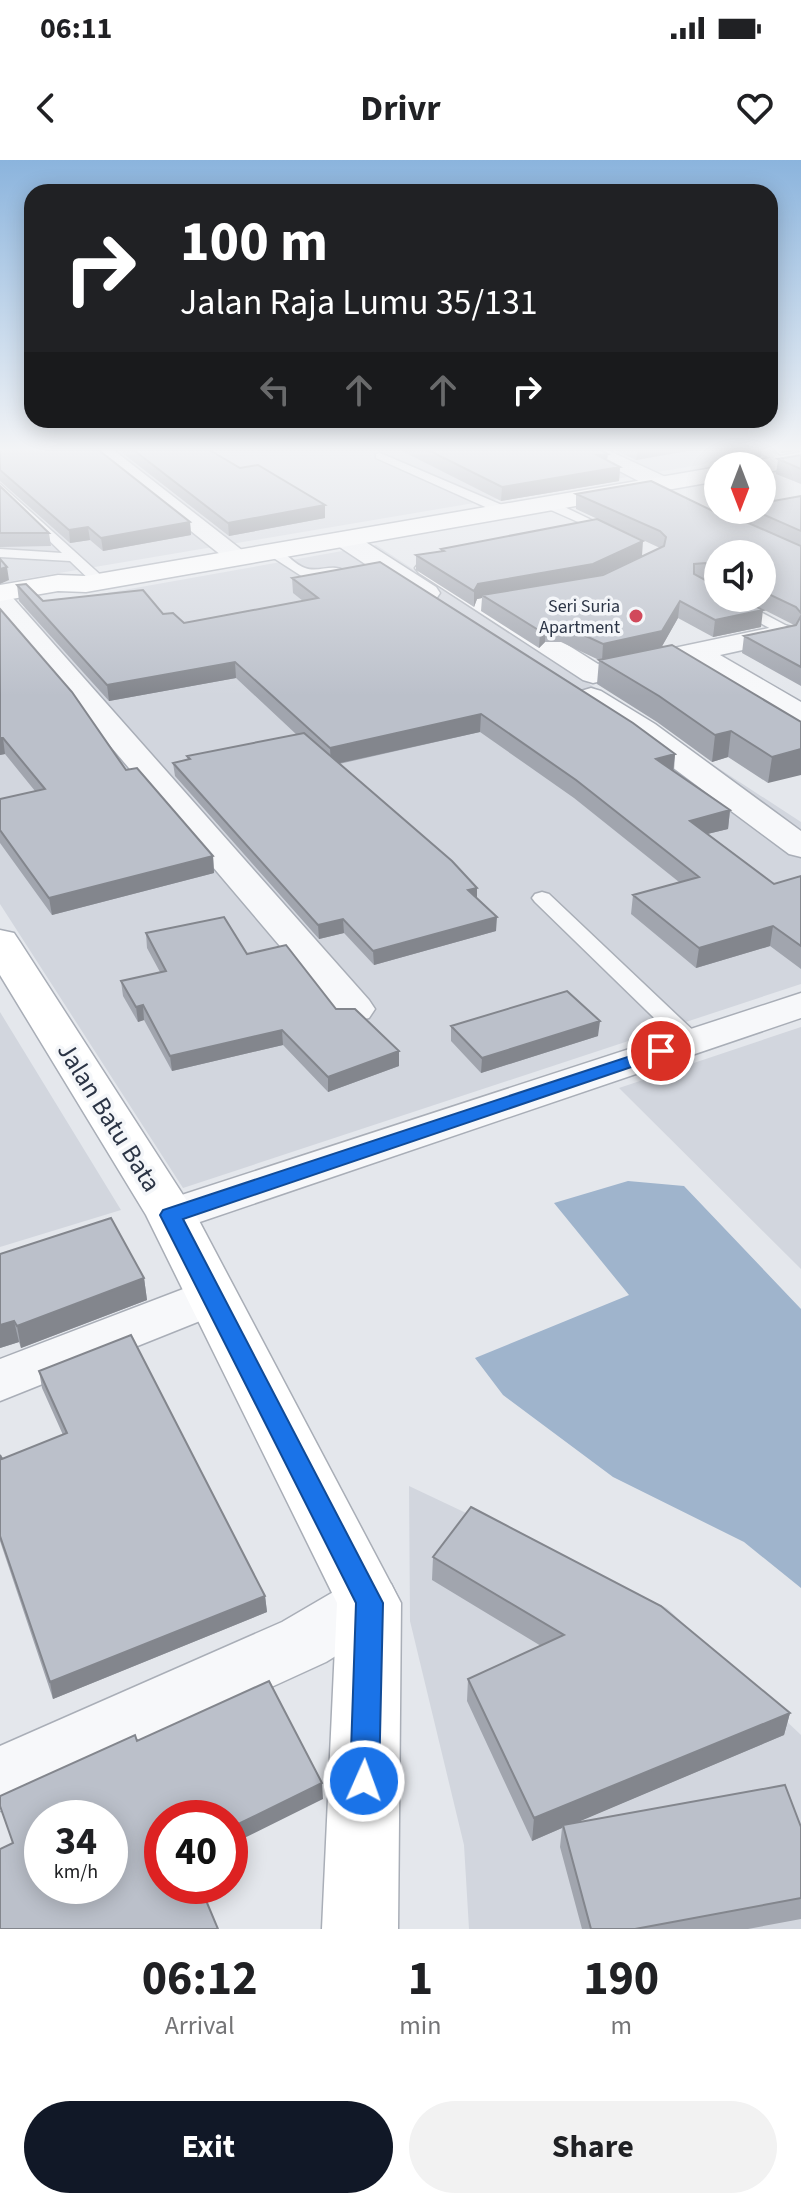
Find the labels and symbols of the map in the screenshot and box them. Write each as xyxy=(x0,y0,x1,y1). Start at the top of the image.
north arrow xyxy=(704,452,776,524)
place label: Seri Suria Apartment xyxy=(539,594,620,640)
marker: Seri Suria Apartment xyxy=(627,607,645,625)
pin xyxy=(627,1017,695,1085)
street label: Jalan Batu Bata xyxy=(48,1035,170,1199)
position arrow xyxy=(322,1739,406,1823)
speed limit sign: 40 xyxy=(144,1800,248,1904)

